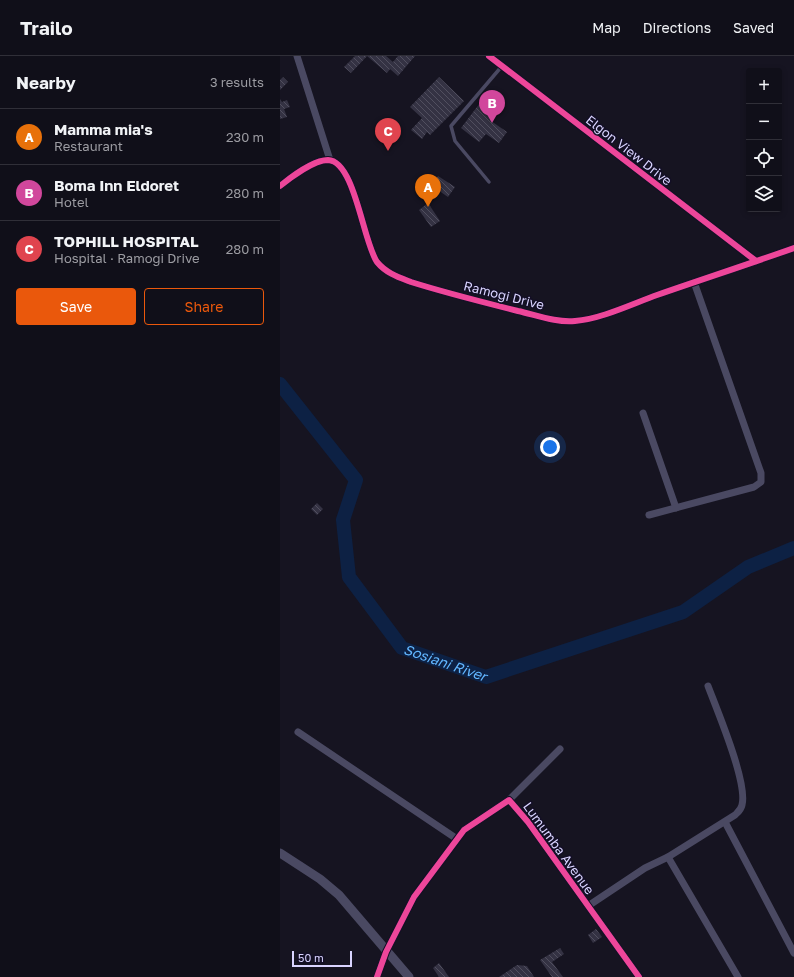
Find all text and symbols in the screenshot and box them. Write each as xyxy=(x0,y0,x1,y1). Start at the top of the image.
text: Trailo xyxy=(20,16,73,39)
text: Map xyxy=(592,19,621,36)
text: Directions xyxy=(643,19,711,36)
text: Saved xyxy=(733,19,774,36)
map controls xyxy=(746,68,782,212)
button: + xyxy=(746,68,782,104)
text: Nearby xyxy=(16,72,76,93)
text: 3 results xyxy=(210,74,264,90)
pin: B xyxy=(479,90,505,123)
button: − xyxy=(746,104,782,140)
street label: Elgon View Drive xyxy=(583,111,675,189)
pin: C xyxy=(375,118,401,151)
text: Mamma mia's xyxy=(54,120,153,138)
text: A xyxy=(24,129,34,145)
text: 230 m xyxy=(226,129,264,145)
text: Restaurant xyxy=(54,138,123,154)
button: locate xyxy=(746,140,782,176)
pin: A xyxy=(415,174,441,207)
text: Boma Inn Eldoret xyxy=(54,176,179,194)
button: layers xyxy=(746,176,782,212)
text: B xyxy=(24,185,34,201)
text: 280 m xyxy=(226,185,264,201)
text: Hotel xyxy=(54,194,89,210)
text: TOPHILL HOSPITAL xyxy=(54,232,199,250)
text: C xyxy=(24,241,34,257)
text: 280 m xyxy=(226,241,264,257)
text: Hospital · Ramogi Drive xyxy=(54,250,199,266)
street label: Ramogi Drive xyxy=(462,277,546,313)
button: Save xyxy=(16,288,136,325)
button: Share xyxy=(144,288,264,325)
your location xyxy=(540,437,560,457)
water label: Sosiani River xyxy=(401,640,491,685)
street label: Lumumba Avenue xyxy=(520,799,598,897)
scale bar xyxy=(292,949,352,968)
text: 50 m xyxy=(298,951,324,964)

